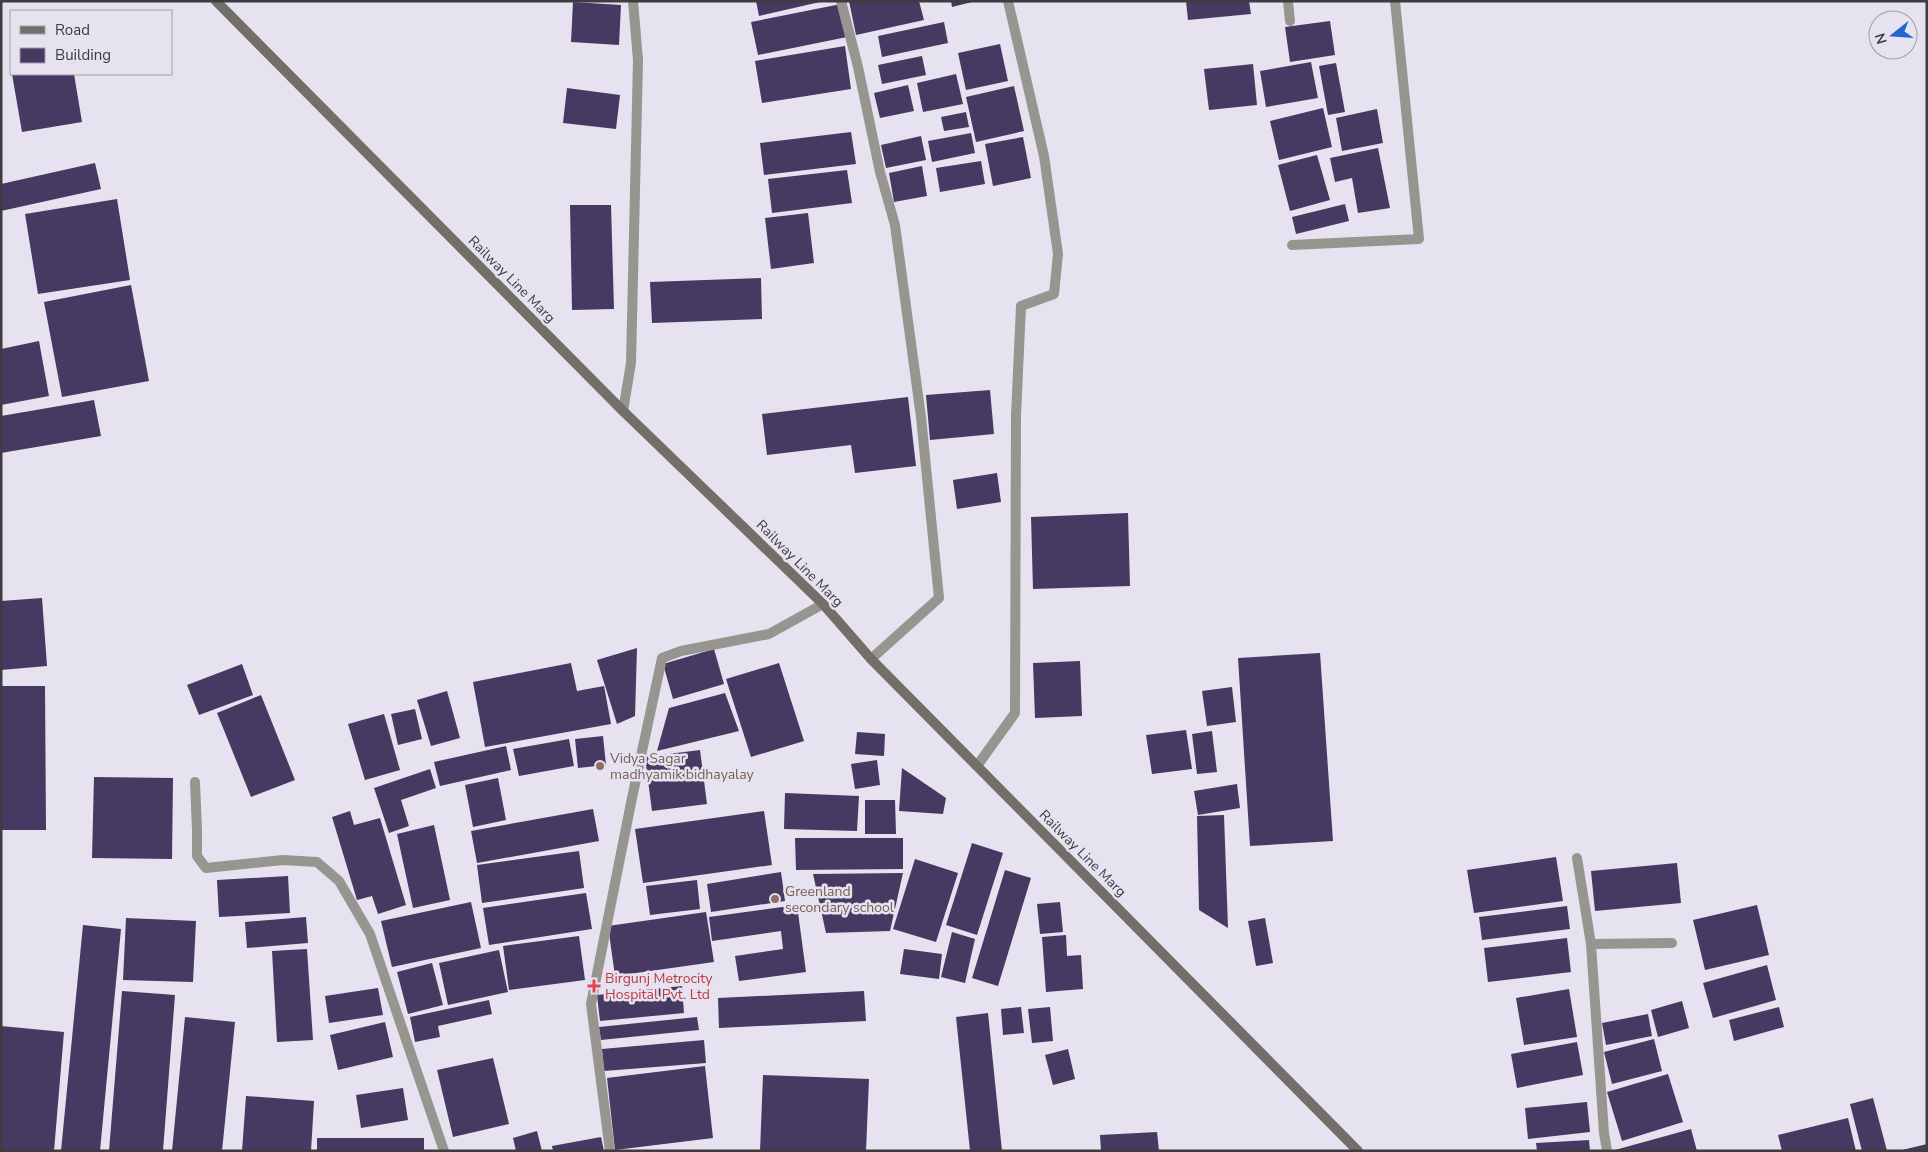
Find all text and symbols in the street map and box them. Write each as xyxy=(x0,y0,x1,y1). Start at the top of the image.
legend xyxy=(10,10,172,75)
north arrow xyxy=(1868,10,1918,60)
text: Road xyxy=(55,20,90,40)
text: N xyxy=(1870,31,1892,46)
text: Building xyxy=(55,45,111,65)
street label: Railway Line Marg xyxy=(464,232,559,327)
street label: Railway Line Marg xyxy=(752,516,847,611)
place label: Vidya Sagar madhyamik bidhayalay xyxy=(609,749,755,784)
marker: Vidya Sagar madhyamik bidhayalay xyxy=(594,760,606,772)
street label: Railway Line Marg xyxy=(1035,806,1130,901)
place label: Greenland secondary school xyxy=(785,882,895,917)
marker: Greenland secondary school xyxy=(769,893,781,905)
place label: Birgunj Metrocity Hospital Pvt. Ltd xyxy=(605,969,713,1004)
marker: Birgunj Metrocity Hospital Pvt. Ltd xyxy=(587,979,601,993)

